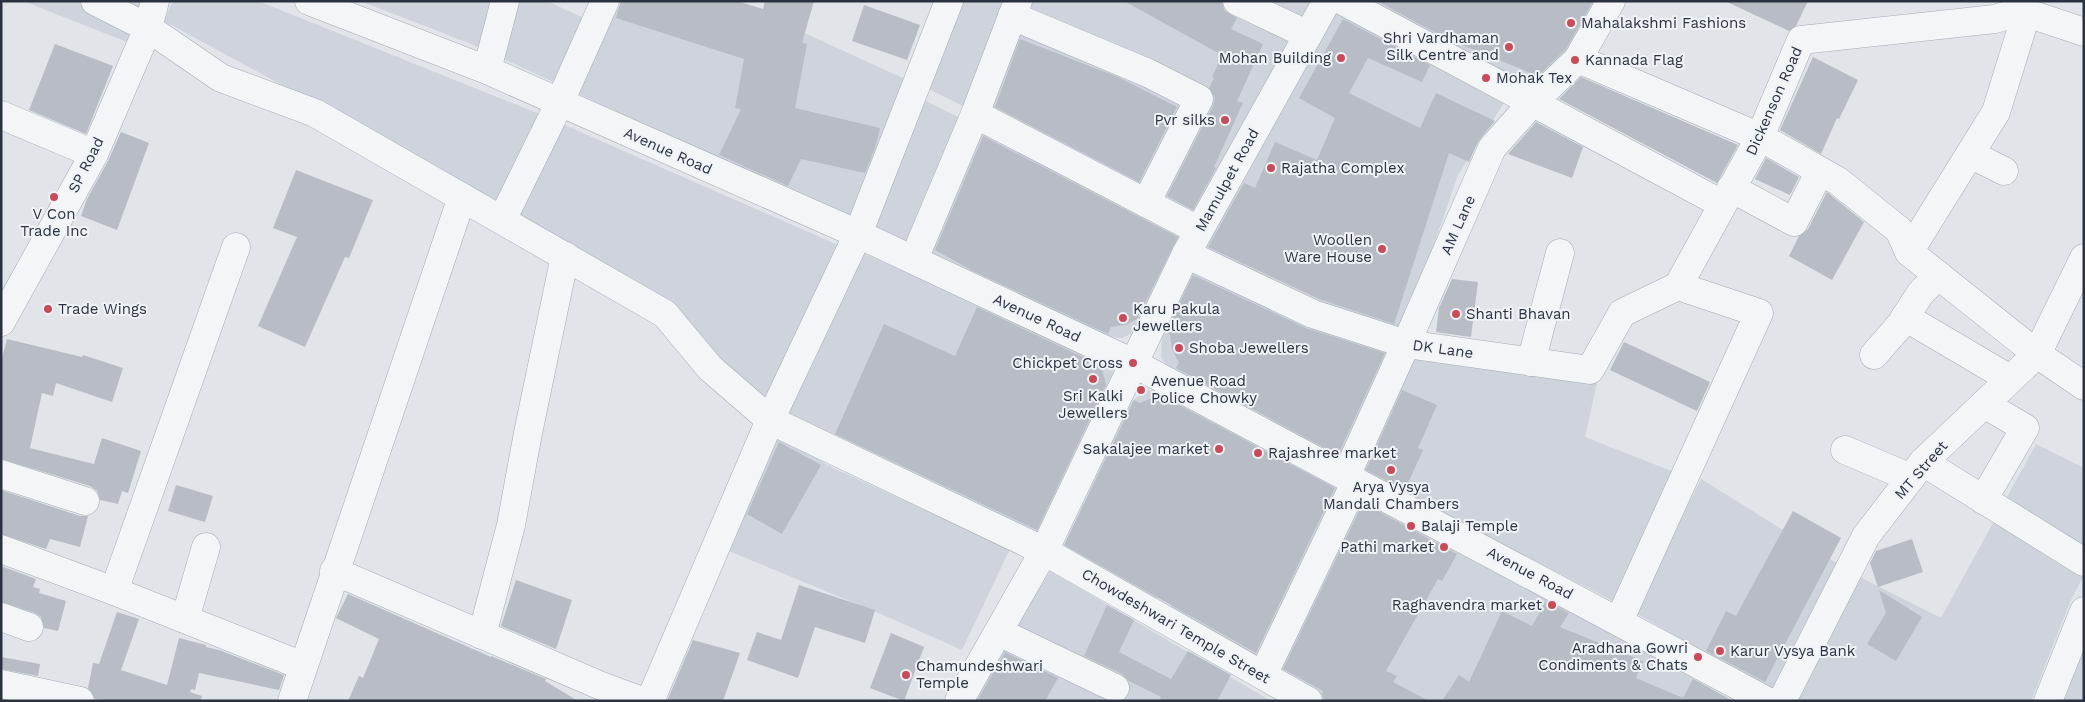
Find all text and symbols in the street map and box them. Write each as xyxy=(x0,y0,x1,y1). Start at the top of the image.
place label: Mahalakshmi Fashions xyxy=(1581,14,1746,32)
marker: Mahalakshmi Fashions xyxy=(1565,17,1577,29)
place label: Shri Vardhaman Silk Centre and xyxy=(1383,29,1499,64)
marker: Shri Vardhaman Silk Centre and xyxy=(1503,41,1515,53)
street label: Dickenson Road xyxy=(1742,44,1806,158)
place label: Mohan Building xyxy=(1219,49,1331,67)
place label: Kannada Flag xyxy=(1585,51,1683,69)
marker: Mohan Building xyxy=(1335,52,1347,64)
marker: Kannada Flag xyxy=(1569,54,1581,66)
place label: Mohak Tex xyxy=(1496,69,1572,87)
marker: Mohak Tex xyxy=(1480,72,1492,84)
place label: Pvr silks xyxy=(1154,111,1215,129)
marker: Pvr silks xyxy=(1219,114,1231,126)
street label: Avenue Road xyxy=(621,123,715,179)
street label: Mamulpet Road xyxy=(1191,125,1263,235)
street label: SP Road xyxy=(64,134,108,196)
place label: Rajatha Complex xyxy=(1281,159,1404,177)
marker: Rajatha Complex xyxy=(1265,162,1277,174)
marker: V Con Trade Inc xyxy=(48,191,60,203)
street label: AM Lane xyxy=(1437,192,1479,258)
place label: V Con Trade Inc xyxy=(20,205,88,240)
place label: Woollen Ware House xyxy=(1284,231,1372,266)
marker: Woollen Ware House xyxy=(1376,243,1388,255)
street label: Avenue Road xyxy=(990,290,1084,346)
place label: Trade Wings xyxy=(58,300,147,318)
place label: Karu Pakula Jewellers xyxy=(1133,300,1221,335)
marker: Trade Wings xyxy=(42,303,54,315)
place label: Shanti Bhavan xyxy=(1466,305,1571,323)
marker: Shanti Bhavan xyxy=(1450,308,1462,320)
marker: Karu Pakula Jewellers xyxy=(1117,312,1129,324)
street label: DK Lane xyxy=(1412,336,1474,362)
place label: Shoba Jewellers xyxy=(1189,339,1309,357)
marker: Shoba Jewellers xyxy=(1173,342,1185,354)
place label: Chickpet Cross xyxy=(1012,354,1123,372)
marker: Chickpet Cross xyxy=(1127,357,1139,369)
place label: Avenue Road Police Chowky xyxy=(1151,372,1257,407)
marker: Sri Kalki Jewellers xyxy=(1087,373,1099,385)
marker: Avenue Road Police Chowky xyxy=(1135,384,1147,396)
place label: Sri Kalki Jewellers xyxy=(1058,387,1128,422)
street label: MT Street xyxy=(1891,436,1952,503)
place label: Sakalajee market xyxy=(1083,440,1210,458)
marker: Sakalajee market xyxy=(1213,443,1225,455)
place label: Rajashree market xyxy=(1268,444,1397,462)
marker: Rajashree market xyxy=(1252,447,1264,459)
marker: Arya Vysya Mandali Chambers xyxy=(1385,464,1397,476)
place label: Arya Vysya Mandali Chambers xyxy=(1323,478,1459,513)
place label: Balaji Temple xyxy=(1421,517,1518,535)
marker: Balaji Temple xyxy=(1405,520,1417,532)
place label: Pathi market xyxy=(1340,538,1435,556)
marker: Pathi market xyxy=(1438,541,1450,553)
street label: Avenue Road xyxy=(1484,543,1576,603)
street label: Chowdeshwari Temple Street xyxy=(1079,565,1274,688)
place label: Raghavendra market xyxy=(1392,596,1543,614)
marker: Raghavendra market xyxy=(1546,599,1558,611)
place label: Aradhana Gowri Condiments & Chats xyxy=(1538,639,1688,674)
place label: Karur Vysya Bank xyxy=(1730,642,1856,660)
marker: Karur Vysya Bank xyxy=(1714,645,1726,657)
marker: Aradhana Gowri Condiments & Chats xyxy=(1692,651,1704,663)
place label: Chamundeshwari Temple xyxy=(916,657,1043,692)
marker: Chamundeshwari Temple xyxy=(900,669,912,681)

